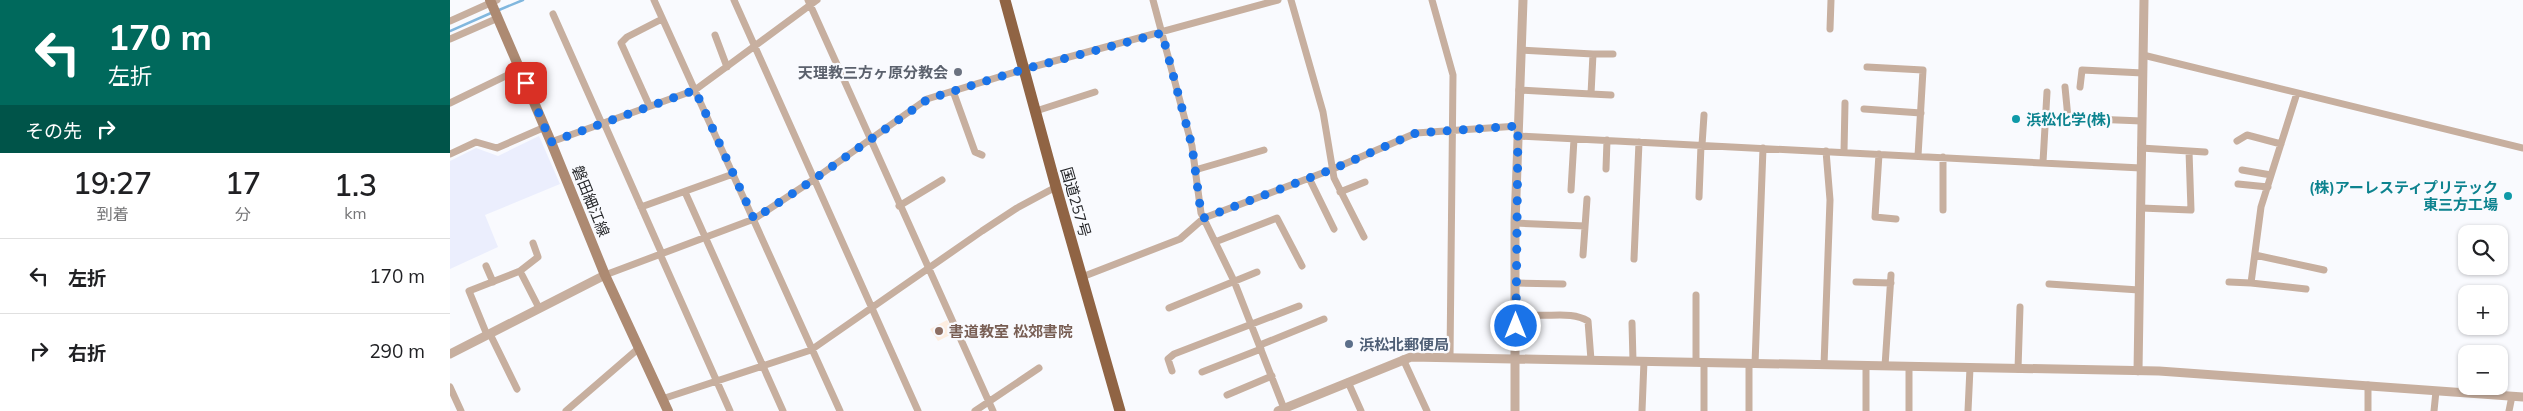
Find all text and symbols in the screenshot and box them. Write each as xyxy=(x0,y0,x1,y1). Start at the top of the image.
text: 170 m xyxy=(108,15,212,59)
icon: left xyxy=(25,20,90,85)
text: 左折 xyxy=(108,62,152,90)
pin xyxy=(505,62,547,104)
place label: 天理教三方ヶ原分教会 xyxy=(798,63,948,82)
marker: 天理教三方ヶ原分教会 xyxy=(952,66,964,78)
icon: arrive xyxy=(512,69,540,97)
place label: 浜松化学(株) xyxy=(2026,110,2112,129)
marker: 浜松化学(株) xyxy=(2010,113,2022,125)
icon: right xyxy=(92,115,120,143)
text: その先 xyxy=(25,119,82,143)
street label: 磐田細江線 xyxy=(568,163,614,239)
text: 19:27 xyxy=(73,164,152,202)
text: 17 xyxy=(225,164,261,202)
street label: 国道257号 xyxy=(1057,165,1095,239)
text: 1.3 xyxy=(334,166,377,204)
place label: (株)アーレスティプリテック 東三方工場 xyxy=(2309,178,2498,214)
marker: (株)アーレスティプリテック 東三方工場 xyxy=(2502,190,2514,202)
text: km xyxy=(344,203,367,223)
text: 到着 xyxy=(96,204,129,224)
text: 分 xyxy=(235,204,251,224)
map controls xyxy=(2458,225,2508,395)
button: search xyxy=(2458,225,2508,275)
icon: left xyxy=(25,262,53,290)
text: 170 m xyxy=(369,264,425,288)
text: 左折 xyxy=(68,266,106,290)
button: + xyxy=(2458,285,2508,335)
position arrow xyxy=(1489,299,1541,351)
place label: 書道教室 松郊書院 xyxy=(949,322,1073,341)
marker: 書道教室 松郊書院 xyxy=(933,325,945,337)
place label: 浜松北郵便局 xyxy=(1359,335,1449,354)
icon: right xyxy=(25,337,53,365)
marker: 浜松北郵便局 xyxy=(1343,338,1355,350)
text: 290 m xyxy=(369,339,425,363)
text: 右折 xyxy=(68,341,106,365)
button: − xyxy=(2458,345,2508,395)

